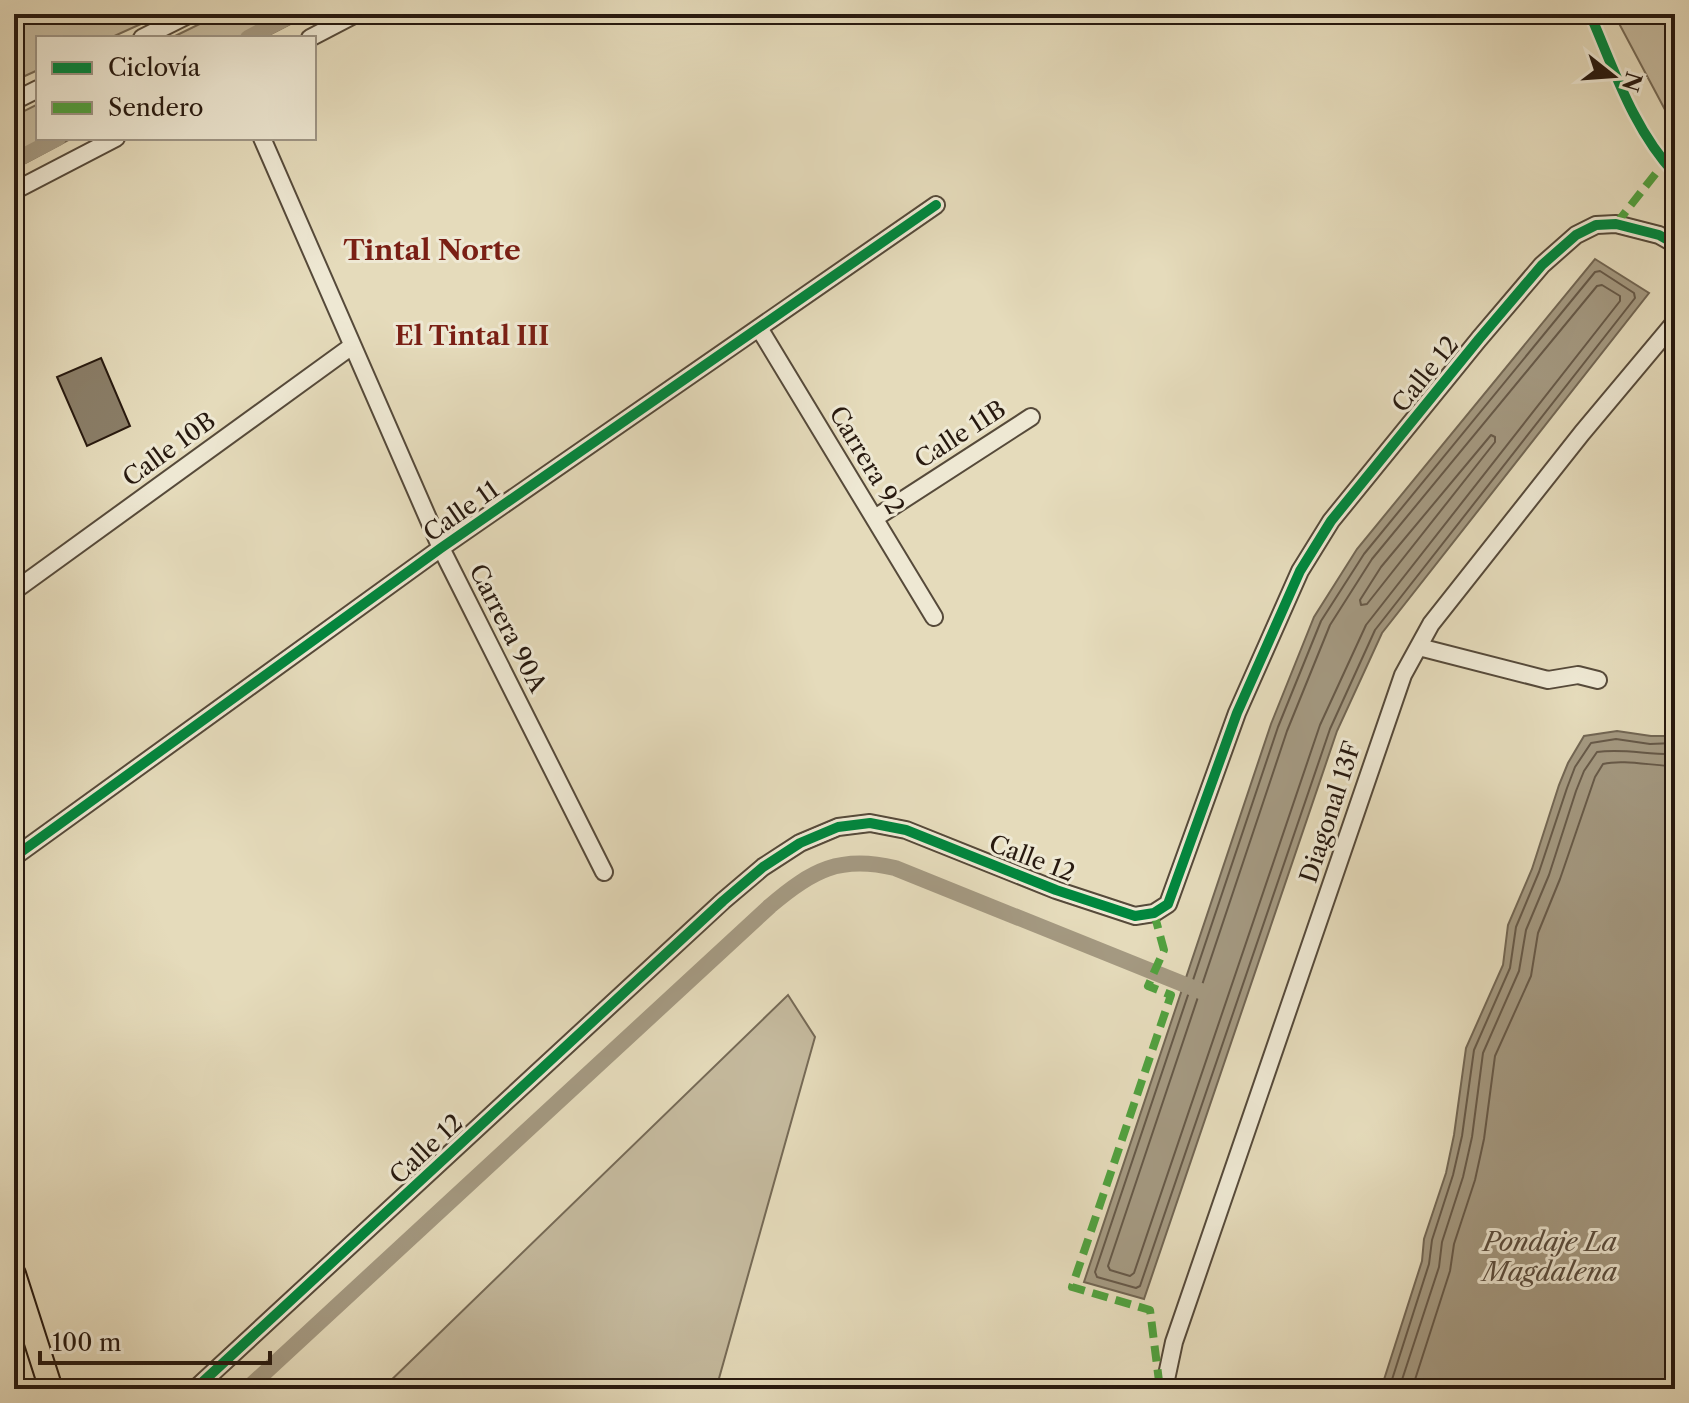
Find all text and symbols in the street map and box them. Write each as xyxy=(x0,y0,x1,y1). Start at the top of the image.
legend xyxy=(36,36,316,140)
north arrow xyxy=(1573,36,1653,116)
text: Ciclovía xyxy=(108,53,201,82)
text: N xyxy=(1616,69,1647,95)
text: Sendero xyxy=(108,93,203,122)
district label: Tintal Norte xyxy=(343,233,521,267)
district label: El Tintal III xyxy=(395,320,549,352)
street label: Calle 12 xyxy=(1386,330,1464,418)
street label: Calle 11B xyxy=(909,394,1011,474)
street label: Carrera 92 xyxy=(823,401,911,519)
street label: Calle 10B xyxy=(117,406,221,492)
street label: Calle 11 xyxy=(418,475,504,547)
street label: Carrera 90A xyxy=(463,559,553,698)
street label: Diagonal 13F xyxy=(1294,738,1366,886)
street label: Calle 12 xyxy=(985,828,1079,888)
street label: Calle 12 xyxy=(384,1108,468,1190)
water label: Pondaje La Magdalena xyxy=(1480,1226,1618,1288)
scale bar xyxy=(40,1315,270,1365)
text: 100 m xyxy=(52,1328,121,1357)

